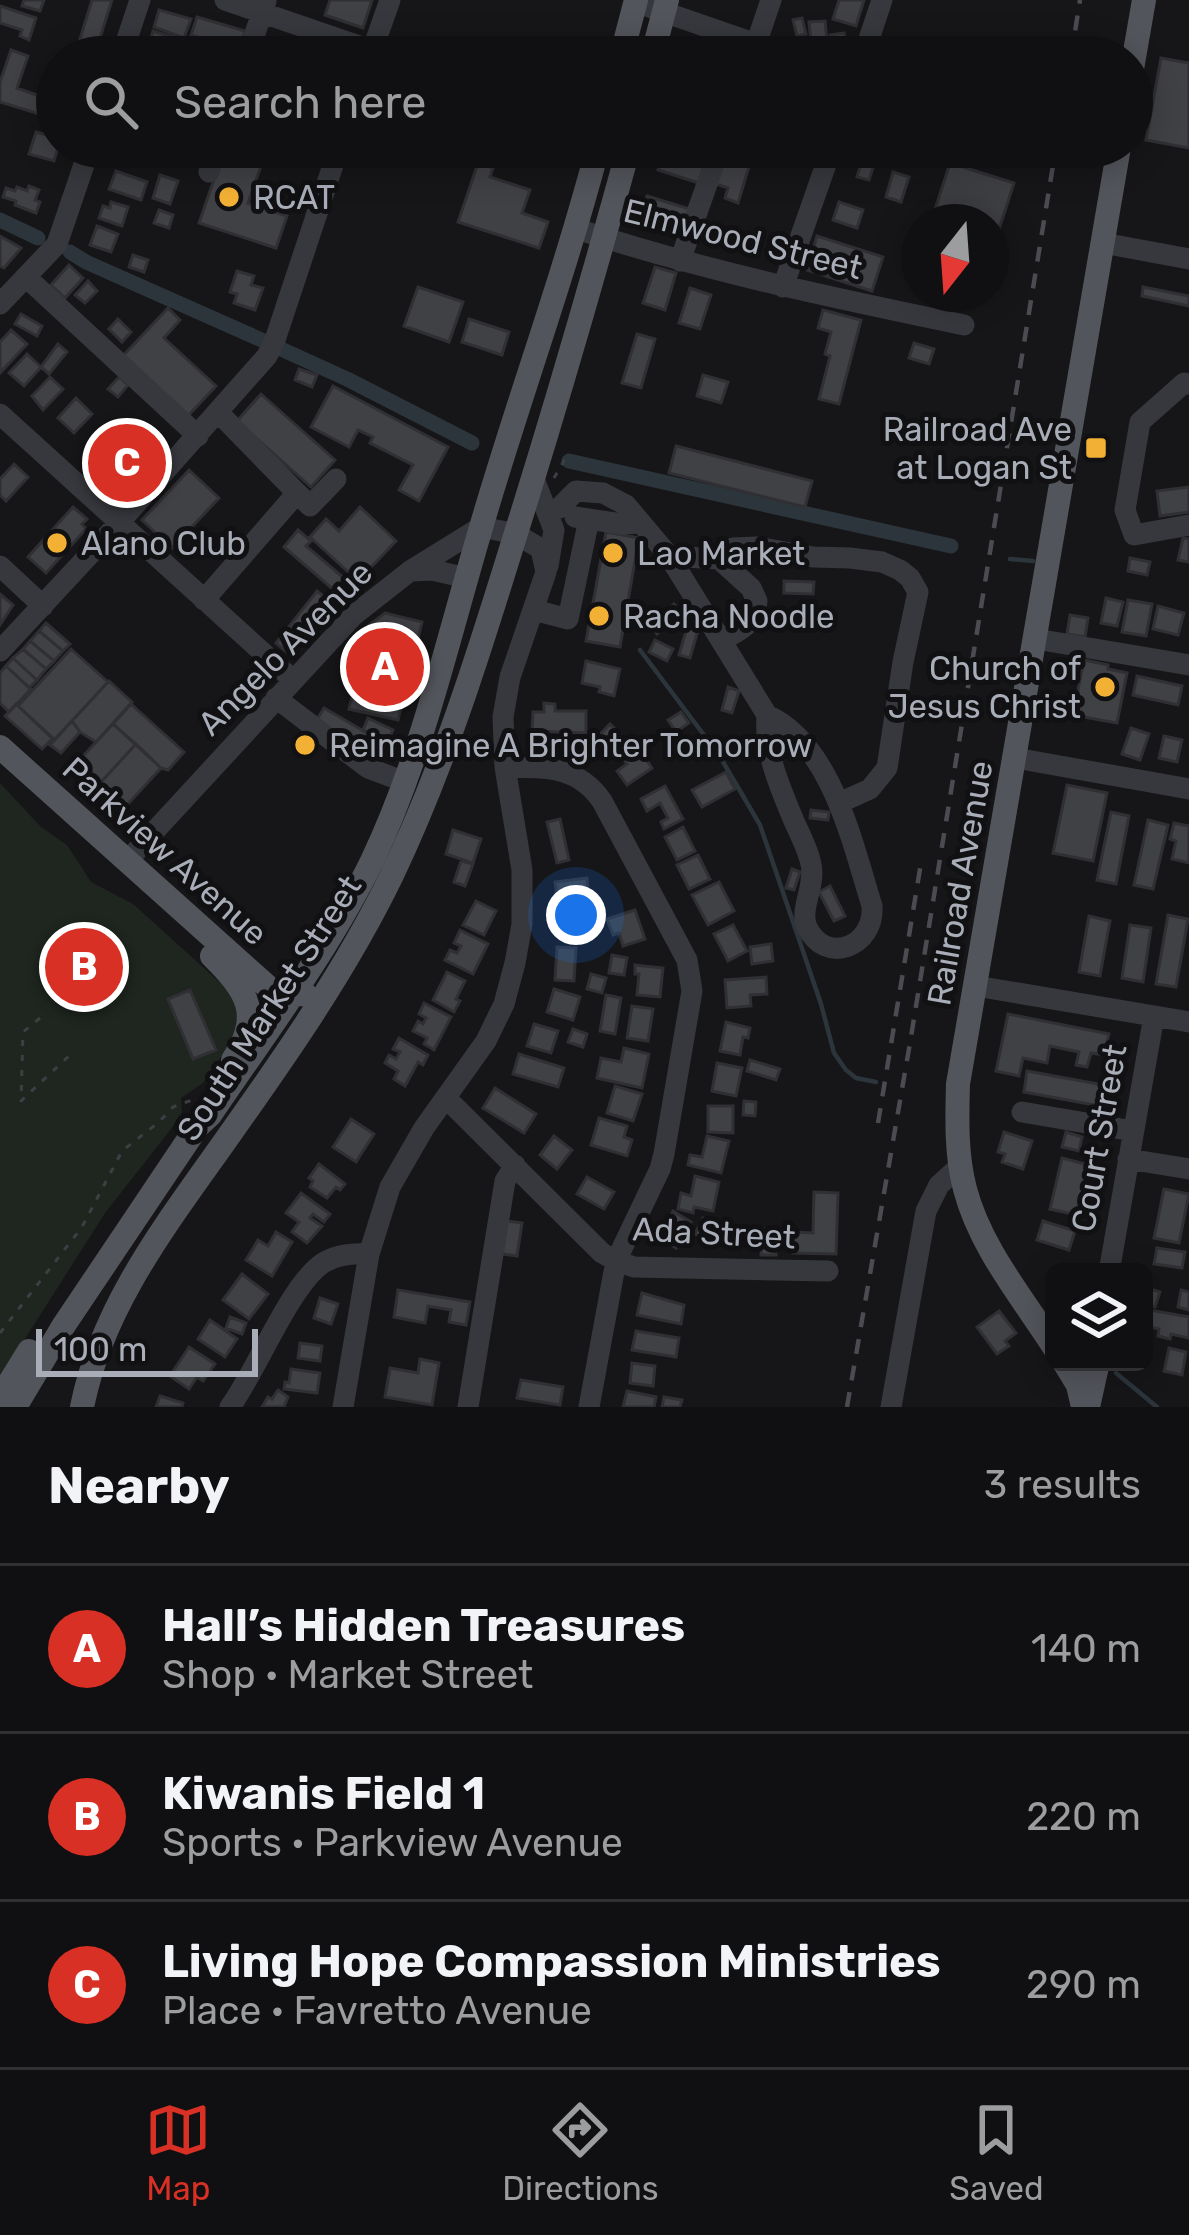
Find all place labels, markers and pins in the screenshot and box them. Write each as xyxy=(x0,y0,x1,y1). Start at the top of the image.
place label: RCAT xyxy=(253,178,335,217)
marker: RCAT xyxy=(216,184,242,210)
place label: Railroad Ave at Logan St xyxy=(883,410,1072,487)
pin: C xyxy=(88,418,166,508)
marker: Railroad Ave at Logan St xyxy=(1083,435,1109,461)
place label: Alano Club xyxy=(81,524,246,563)
marker: Alano Club xyxy=(44,530,70,556)
place label: Lao Market xyxy=(637,534,805,573)
marker: Lao Market xyxy=(600,540,626,566)
place label: Racha Noodle xyxy=(623,597,834,636)
marker: Racha Noodle xyxy=(586,603,612,629)
pin: A xyxy=(346,622,424,712)
place label: Church of Jesus Christ xyxy=(888,649,1081,726)
marker: Church of Jesus Christ xyxy=(1092,674,1118,700)
place label: Reimagine A Brighter Tomorrow xyxy=(329,726,813,765)
marker: Reimagine A Brighter Tomorrow xyxy=(292,732,318,758)
pin: B xyxy=(45,922,123,1012)

